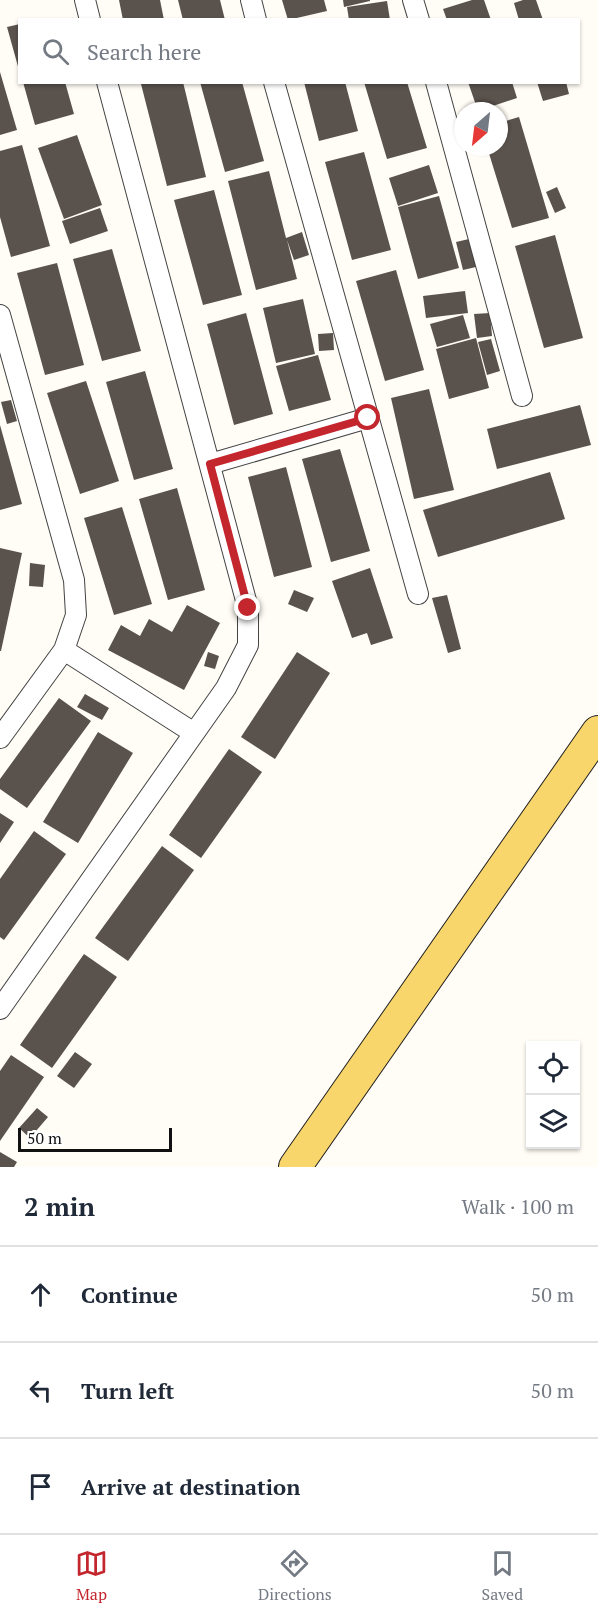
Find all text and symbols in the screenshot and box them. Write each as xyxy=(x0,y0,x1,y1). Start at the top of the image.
search box xyxy=(18,18,580,84)
icon: search xyxy=(39,35,72,68)
text: Search here xyxy=(87,37,201,66)
north arrow xyxy=(454,102,508,156)
route start xyxy=(354,404,380,430)
route end xyxy=(234,594,260,620)
map controls xyxy=(526,1041,580,1149)
button: locate xyxy=(526,1041,580,1095)
button: layers xyxy=(526,1095,580,1149)
scale bar xyxy=(18,1125,172,1152)
text: 50 m xyxy=(27,1127,62,1149)
text: 2 min xyxy=(24,1189,95,1223)
text: Walk · 100 m xyxy=(462,1193,574,1220)
icon: ahead xyxy=(24,1278,57,1311)
text: Continue xyxy=(81,1280,178,1309)
text: 50 m xyxy=(531,1281,574,1308)
icon: left xyxy=(24,1374,57,1407)
text: Turn left xyxy=(81,1376,174,1405)
text: 50 m xyxy=(531,1377,574,1404)
icon: arrive xyxy=(24,1470,57,1503)
text: Arrive at destination xyxy=(81,1472,300,1501)
tab: Map xyxy=(75,1547,108,1605)
tab: Directions xyxy=(258,1547,332,1605)
tab: Saved xyxy=(482,1547,523,1605)

